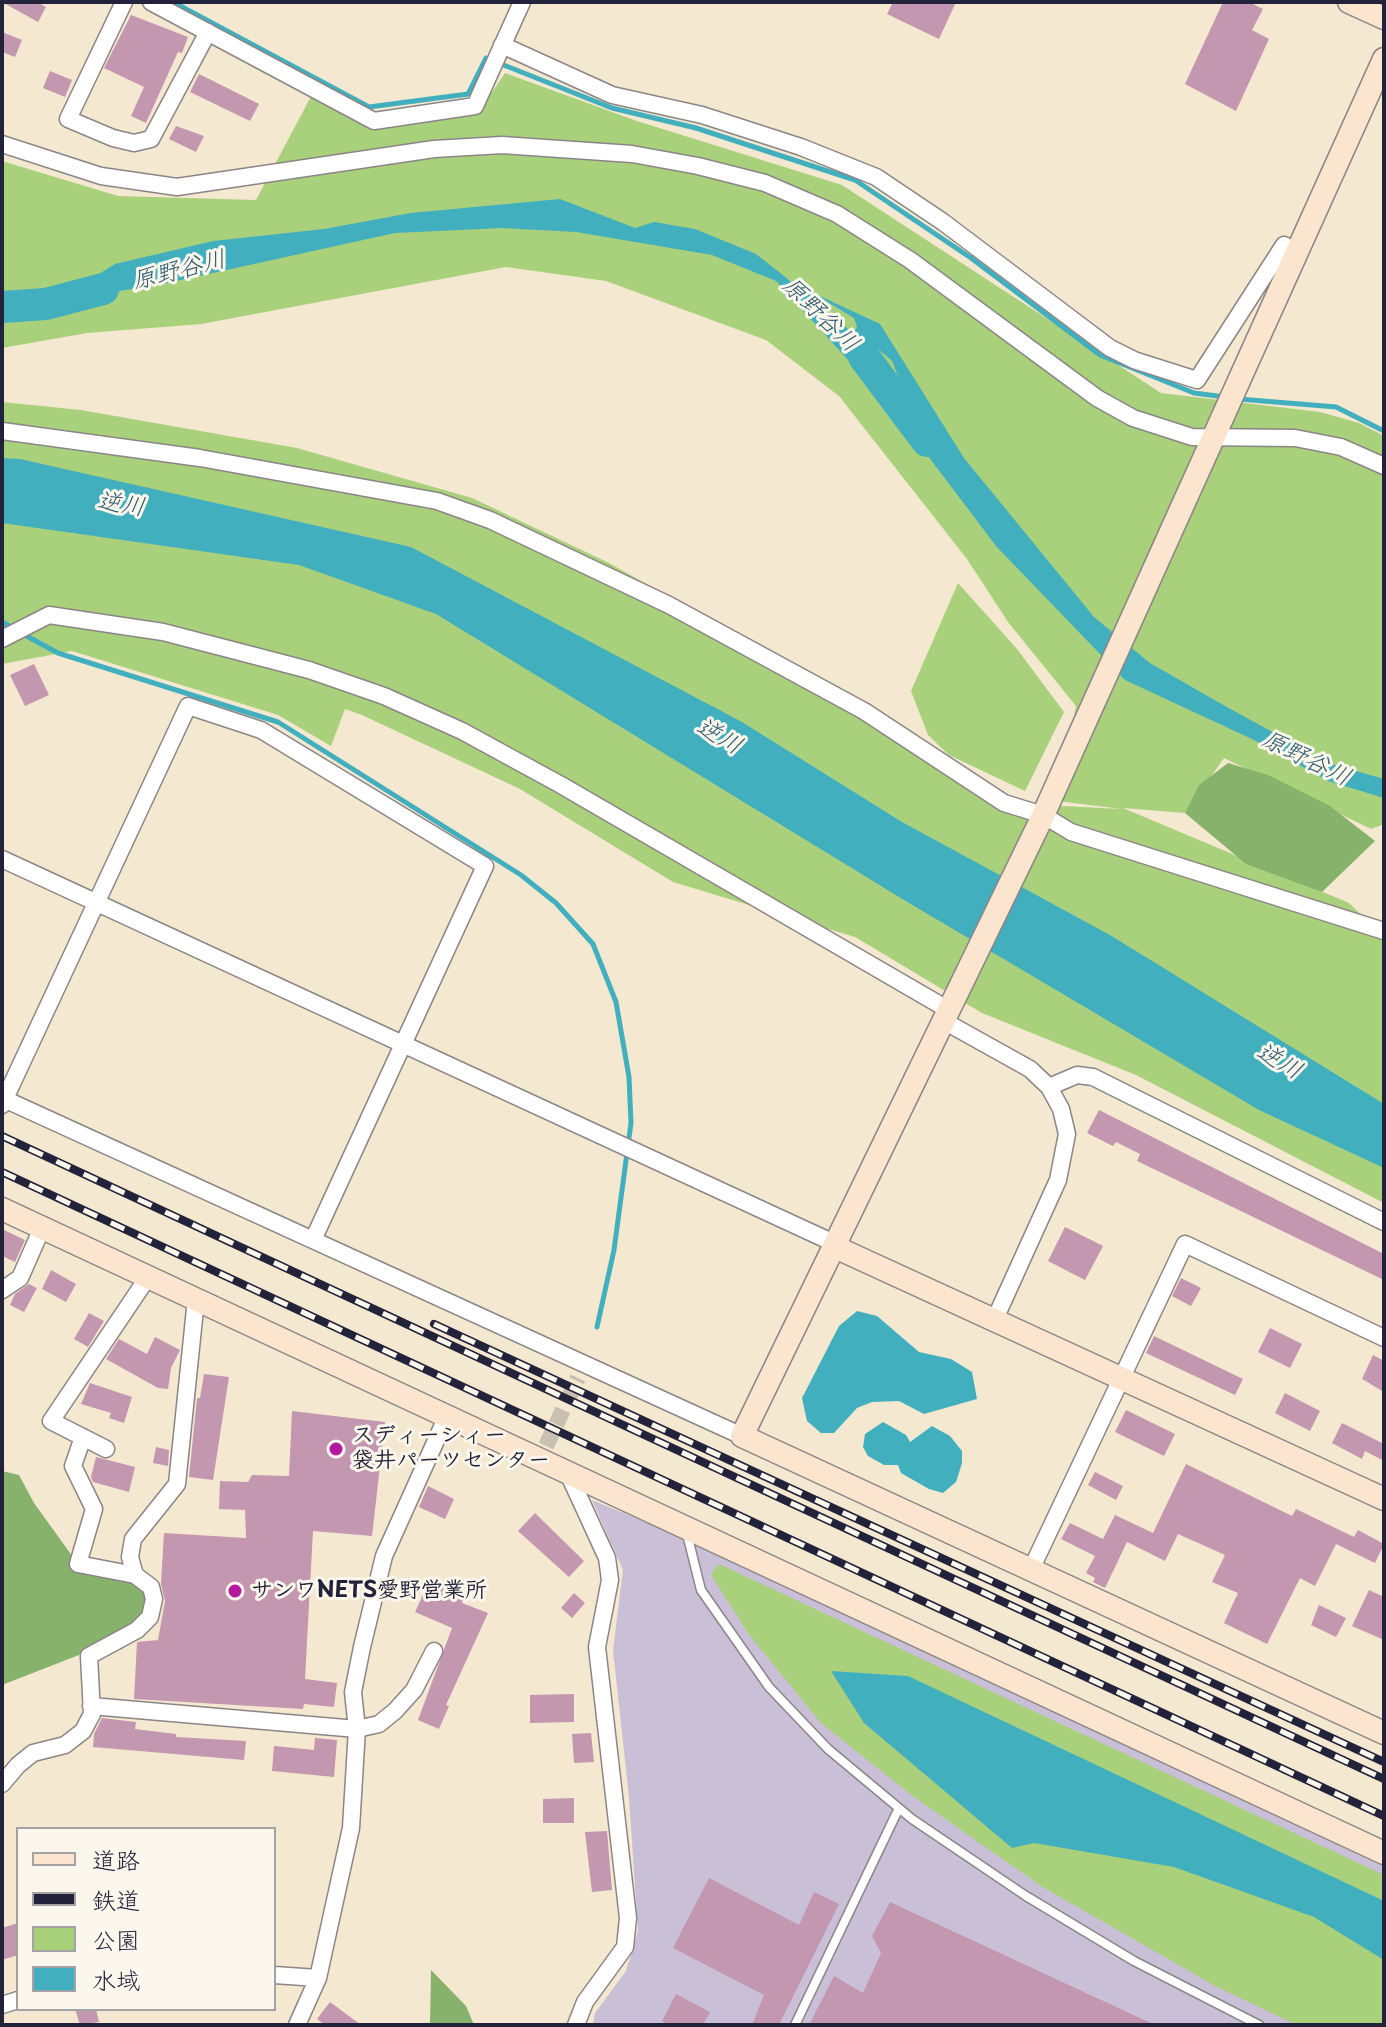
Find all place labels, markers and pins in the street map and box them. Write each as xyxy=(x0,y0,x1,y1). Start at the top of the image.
place label: スディーシィー 袋井パーツセンター xyxy=(352,1423,550,1474)
marker: スディーシィー 袋井パーツセンター xyxy=(327,1440,345,1458)
place label: サンワNETS愛野営業所 xyxy=(251,1578,487,1604)
marker: サンワNETS愛野営業所 xyxy=(226,1582,244,1600)

